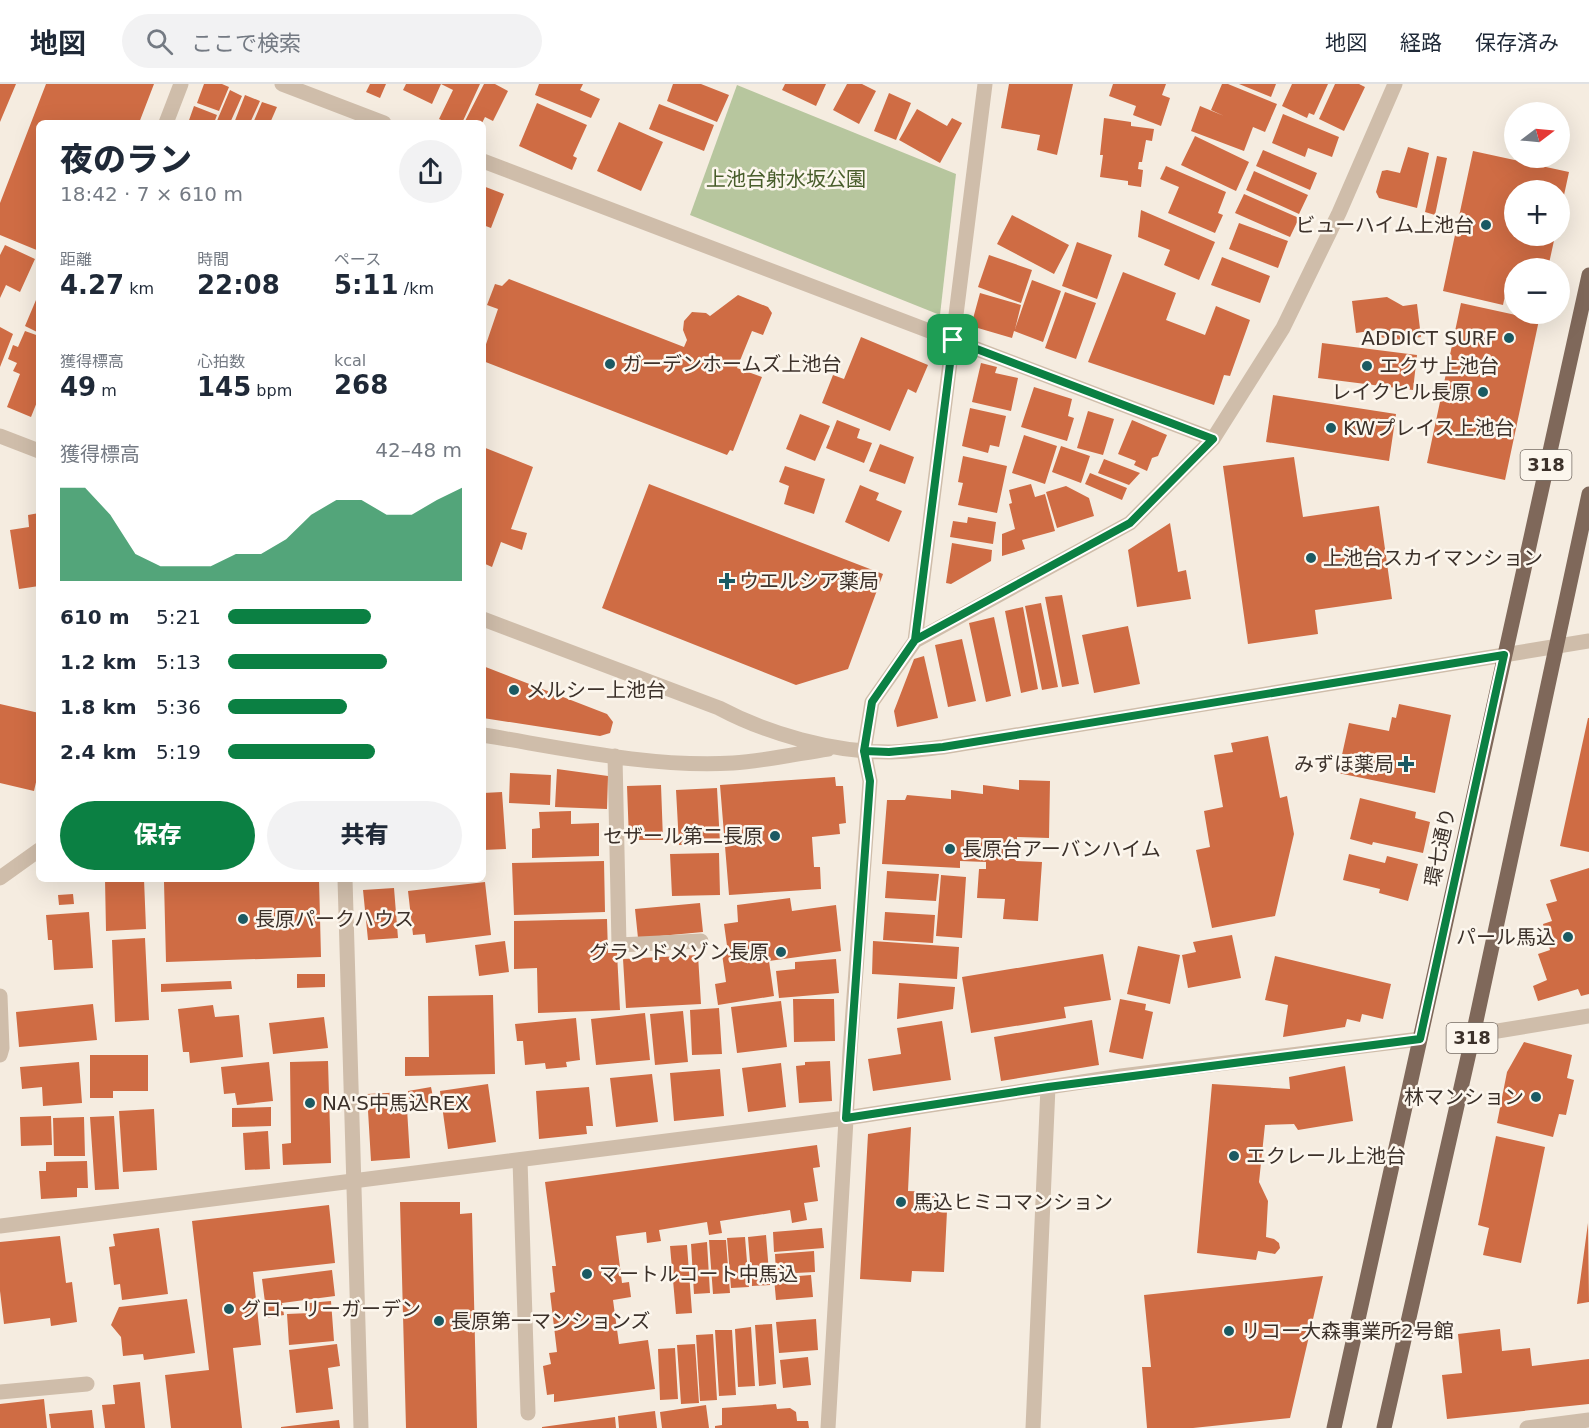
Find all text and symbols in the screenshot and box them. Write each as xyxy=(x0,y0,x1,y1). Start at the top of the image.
search box xyxy=(122,14,542,68)
icon: search xyxy=(143,25,176,58)
text: 地図 xyxy=(30,27,86,60)
text: ここで検索 xyxy=(191,31,301,56)
text: 地図 xyxy=(1325,31,1367,55)
text: 経路 xyxy=(1400,31,1442,55)
text: 保存済み xyxy=(1475,31,1559,55)
north arrow xyxy=(1504,102,1570,168)
map controls xyxy=(1504,102,1570,324)
text: 夜のラン xyxy=(60,140,192,179)
button: share xyxy=(399,140,462,203)
park label: 上池台射水坂公園 xyxy=(706,167,866,191)
button: + xyxy=(1504,180,1570,246)
text: 18:42 · 7 × 610 m xyxy=(60,182,243,206)
place label: ビューハイム上池台 xyxy=(1295,213,1474,237)
marker: ビューハイム上池台 xyxy=(1479,218,1493,232)
text: 距離 xyxy=(60,250,92,269)
text: 時間 xyxy=(197,250,229,269)
text: ペース xyxy=(334,250,381,269)
button: − xyxy=(1504,258,1570,324)
text: 4.27 xyxy=(60,270,124,300)
text: 22:08 xyxy=(197,270,280,300)
text: 5:11 xyxy=(334,270,399,300)
text: km xyxy=(124,279,154,298)
text: /km xyxy=(399,279,434,298)
pin xyxy=(927,314,978,365)
icon: arrive xyxy=(936,323,969,356)
place label: ADDICT SURF xyxy=(1361,326,1497,350)
marker: ADDICT SURF xyxy=(1502,331,1516,345)
text: kcal xyxy=(334,351,366,370)
text: 獲得標高 xyxy=(60,352,124,371)
text: 心拍数 xyxy=(197,352,245,371)
place label: ガーデンホームズ上池台 xyxy=(622,352,841,376)
place label: エクサ上池台 xyxy=(1379,354,1499,378)
marker: ガーデンホームズ上池台 xyxy=(603,357,617,371)
marker: エクサ上池台 xyxy=(1360,359,1374,373)
text: 268 xyxy=(334,370,388,400)
text: 49 xyxy=(60,372,96,402)
text: 145 xyxy=(197,372,251,402)
place label: レイクヒル長原 xyxy=(1331,380,1471,404)
text: m xyxy=(96,381,117,400)
text: bpm xyxy=(251,381,292,400)
marker: レイクヒル長原 xyxy=(1476,385,1490,399)
place label: KWプレイス上池台 xyxy=(1343,416,1515,440)
marker: KWプレイス上池台 xyxy=(1324,421,1338,435)
text: 42–48 m xyxy=(375,438,462,462)
text: 獲得標高 xyxy=(60,442,140,466)
road number: 318 xyxy=(1520,450,1572,480)
place label: 上池台スカイマンション xyxy=(1323,546,1543,570)
marker: 上池台スカイマンション xyxy=(1304,551,1318,565)
place label: ウエルシア薬局 xyxy=(739,569,879,593)
marker: ウエルシア薬局 xyxy=(720,574,734,588)
text: 610 m xyxy=(60,605,130,629)
text: 5:21 xyxy=(156,605,201,629)
text: 1.2 km xyxy=(60,650,137,674)
text: 5:13 xyxy=(156,650,201,674)
place label: メルシー上池台 xyxy=(526,678,666,702)
marker: メルシー上池台 xyxy=(507,683,521,697)
text: 1.8 km xyxy=(60,695,137,719)
text: 5:36 xyxy=(156,695,201,719)
text: 2.4 km xyxy=(60,740,137,764)
text: 5:19 xyxy=(156,740,201,764)
place label: みずほ薬局 xyxy=(1294,752,1394,776)
marker: みずほ薬局 xyxy=(1399,757,1413,771)
button: 保存 xyxy=(60,801,255,870)
button: 共有 xyxy=(267,801,462,870)
street label: 環七通り xyxy=(1420,805,1460,889)
place label: セザール第二長原 xyxy=(603,824,763,848)
marker: セザール第二長原 xyxy=(768,829,782,843)
place label: 長原台アーバンハイム xyxy=(962,837,1161,861)
marker: 長原台アーバンハイム xyxy=(943,842,957,856)
place label: 長原パークハウス xyxy=(255,907,414,931)
marker: 長原パークハウス xyxy=(236,912,250,926)
place label: パール馬込 xyxy=(1456,925,1556,949)
marker: パール馬込 xyxy=(1561,930,1575,944)
place label: グランドメゾン長原 xyxy=(589,940,769,964)
marker: グランドメゾン長原 xyxy=(774,945,788,959)
road number: 318 xyxy=(1446,1023,1498,1053)
place label: 林マンション xyxy=(1404,1085,1524,1109)
marker: 林マンション xyxy=(1529,1090,1543,1104)
place label: NA'S中馬込REX xyxy=(322,1091,469,1115)
marker: NA'S中馬込REX xyxy=(303,1096,317,1110)
place label: エクレール上池台 xyxy=(1246,1144,1406,1168)
marker: エクレール上池台 xyxy=(1227,1149,1241,1163)
place label: 馬込ヒミコマンション xyxy=(913,1190,1113,1214)
marker: 馬込ヒミコマンション xyxy=(894,1195,908,1209)
place label: マートルコート中馬込 xyxy=(599,1262,799,1286)
marker: マートルコート中馬込 xyxy=(580,1267,594,1281)
place label: グローリーガーデン xyxy=(241,1297,421,1321)
marker: グローリーガーデン xyxy=(222,1302,236,1316)
place label: 長原第一マンションズ xyxy=(451,1309,651,1333)
marker: 長原第一マンションズ xyxy=(432,1314,446,1328)
place label: リコー大森事業所2号館 xyxy=(1241,1319,1454,1343)
marker: リコー大森事業所2号館 xyxy=(1222,1324,1236,1338)

